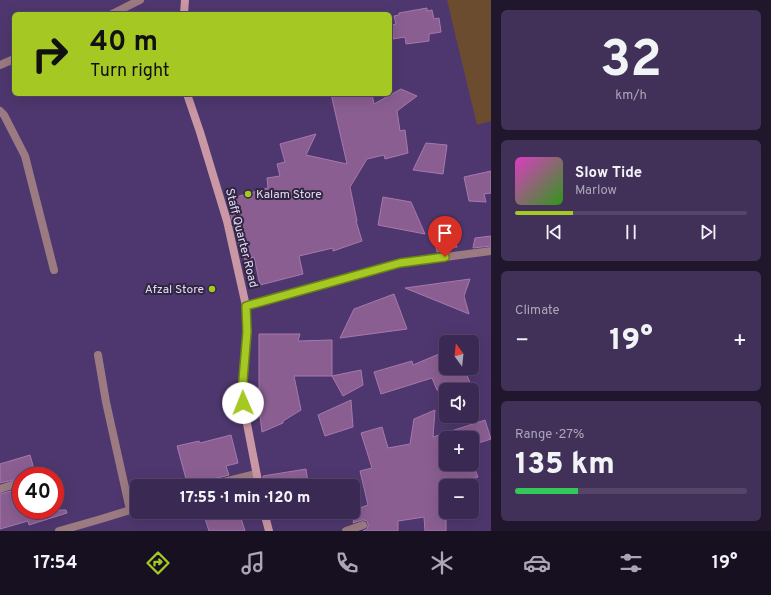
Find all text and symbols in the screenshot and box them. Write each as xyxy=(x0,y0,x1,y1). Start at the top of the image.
text: 40 m xyxy=(90,25,158,61)
icon: right xyxy=(24,28,76,80)
text: 32 xyxy=(600,29,662,95)
text: Turn right xyxy=(90,60,170,83)
text: km/h xyxy=(615,88,647,104)
text: Slow Tide xyxy=(575,164,642,183)
text: Marlow xyxy=(575,183,617,199)
street label: Staff Quarter Road xyxy=(221,187,261,290)
place label: Kalam Store xyxy=(256,187,322,203)
marker: Kalam Store xyxy=(243,189,253,199)
pin xyxy=(428,216,462,257)
icon: previous xyxy=(543,221,565,243)
icon: pause xyxy=(620,221,642,243)
icon: next xyxy=(697,221,719,243)
icon: arrive xyxy=(434,222,456,244)
place label: Afzal Store xyxy=(145,282,204,298)
marker: Afzal Store xyxy=(207,284,217,294)
text: Climate xyxy=(515,303,560,319)
text: 19° xyxy=(609,323,653,360)
text: − xyxy=(515,328,529,355)
text: + xyxy=(733,328,747,355)
north arrow xyxy=(439,335,479,375)
map controls xyxy=(439,335,479,519)
position arrow xyxy=(222,382,264,424)
button: sound xyxy=(439,383,479,423)
text: Range · 27% xyxy=(515,427,584,443)
button: + xyxy=(439,431,479,471)
text: 135 km xyxy=(515,447,615,484)
speed limit sign: 40 xyxy=(12,467,64,519)
button: − xyxy=(439,479,479,519)
text: 17:55 · 1 min · 120 m xyxy=(180,489,310,508)
icon: directions xyxy=(144,549,172,577)
icon: music xyxy=(239,549,267,577)
icon: phone xyxy=(333,549,361,577)
icon: climate xyxy=(428,549,456,577)
icon: car xyxy=(523,549,551,577)
icon: filters xyxy=(617,549,645,577)
text: 17:54 xyxy=(33,552,77,575)
text: 19° xyxy=(712,552,738,575)

